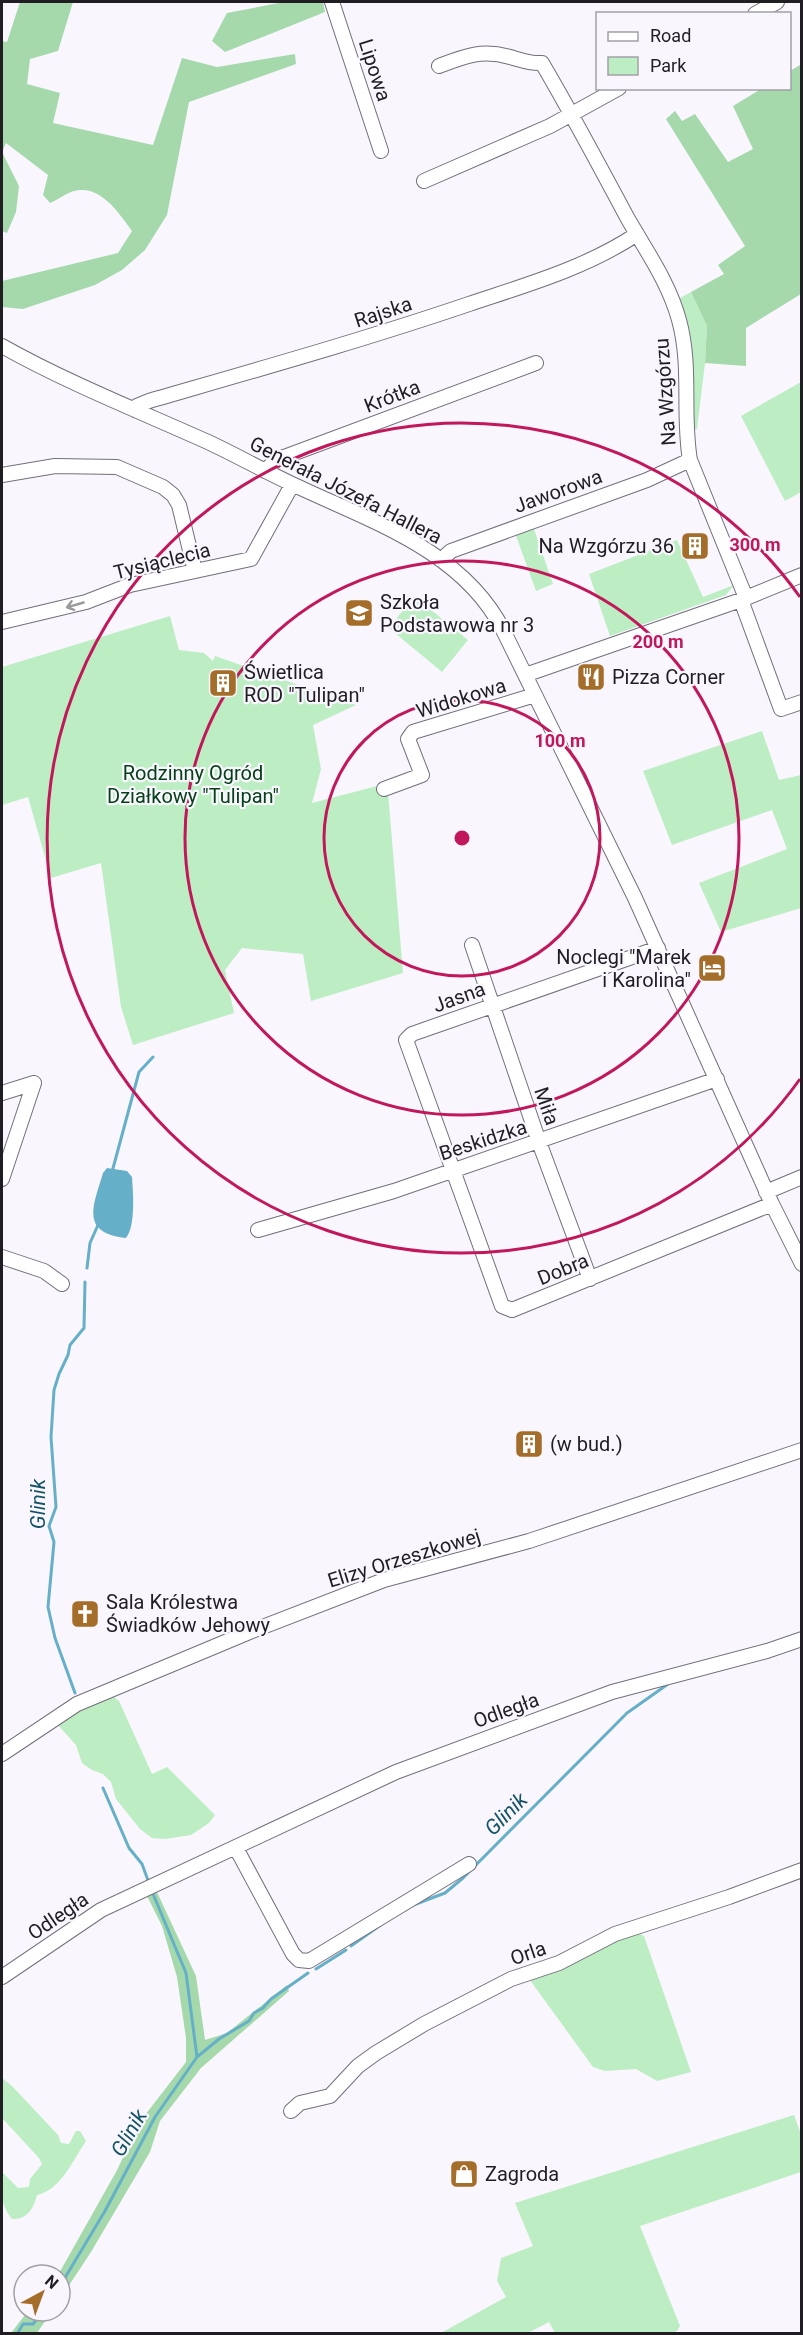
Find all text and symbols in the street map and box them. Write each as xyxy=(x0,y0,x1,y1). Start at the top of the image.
legend xyxy=(596,12,791,90)
text: Road xyxy=(650,25,691,46)
street label: Lipowa xyxy=(354,36,396,104)
text: Park xyxy=(650,55,687,76)
street label: Rajska xyxy=(351,291,415,333)
street label: Na Wzgórzu xyxy=(649,337,681,447)
street label: Krótka xyxy=(361,374,423,418)
street label: Generała Józefa Hallera xyxy=(246,431,446,549)
street label: Jaworowa xyxy=(511,464,605,518)
building icon: Na Wzgórzu 36 xyxy=(679,530,711,562)
place label: Na Wzgórzu 36 xyxy=(539,534,674,558)
text: 300 m xyxy=(729,534,781,555)
street label: Tysiąclecia xyxy=(111,537,213,585)
place label: Szkoła Podstawowa nr 3 xyxy=(380,590,534,637)
school or university icon: Szkoła Podstawowa nr 3 xyxy=(343,597,375,629)
one-way arrow xyxy=(66,600,85,611)
text: 200 m xyxy=(632,631,684,652)
place label: Świetlica ROD "Tulipan" xyxy=(244,660,365,707)
restaurant icon: Pizza Corner xyxy=(575,661,607,693)
place label: Pizza Corner xyxy=(612,665,725,689)
building icon: Świetlica ROD "Tulipan" xyxy=(207,667,239,699)
street label: Widokowa xyxy=(413,673,509,723)
text: 100 m xyxy=(534,730,586,751)
park label: Rodzinny Ogród Działkowy "Tulipan" xyxy=(107,761,279,808)
centre of rings xyxy=(452,828,472,848)
place label: Noclegi "Marek i Karolina" xyxy=(556,945,692,992)
hotel icon: Noclegi "Marek i Karolina" xyxy=(696,952,728,984)
street label: Jasna xyxy=(429,976,489,1018)
street label: Miła xyxy=(529,1084,565,1128)
street label: Beskidzka xyxy=(436,1115,530,1165)
street label: Dobra xyxy=(534,1248,592,1290)
building icon: (w bud.) xyxy=(513,1428,545,1460)
place label: (w bud.) xyxy=(550,1432,623,1456)
water label: Glinik xyxy=(26,1478,50,1529)
street label: Elizy Orzeszkowej xyxy=(325,1523,483,1593)
place label: Sala Królestwa Świadków Jehowy xyxy=(106,1590,271,1637)
church icon: Sala Królestwa Świadków Jehowy xyxy=(69,1598,101,1630)
street label: Odległa xyxy=(470,1687,542,1733)
water label: Glinik xyxy=(480,1787,533,1840)
street label: Odległa xyxy=(23,1887,93,1945)
street label: Orla xyxy=(507,1936,549,1970)
water label: Glinik xyxy=(106,2105,152,2161)
shop icon: Zagroda xyxy=(448,2158,480,2190)
place label: Zagroda xyxy=(485,2162,559,2186)
north arrow xyxy=(12,2263,72,2323)
text: N xyxy=(41,2271,62,2293)

